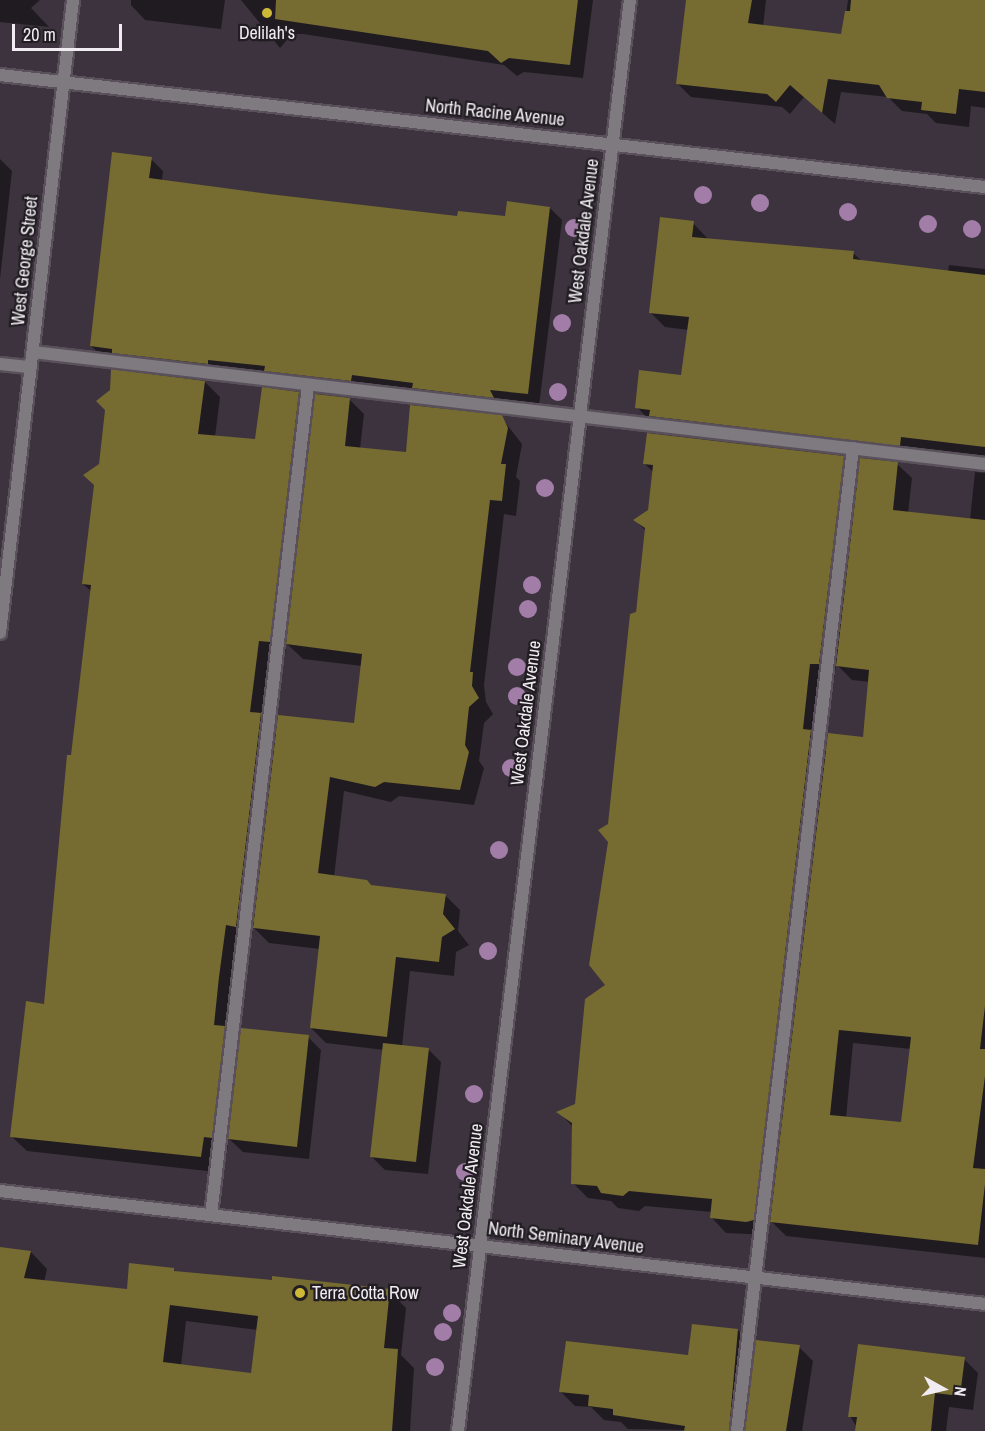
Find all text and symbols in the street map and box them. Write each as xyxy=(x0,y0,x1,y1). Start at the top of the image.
marker: Delilah's xyxy=(260,6,274,20)
scale bar xyxy=(15,12,124,50)
text: 20 m xyxy=(23,22,56,47)
place label: Delilah's xyxy=(239,22,295,44)
street label: North Racine Avenue xyxy=(424,95,566,131)
street label: West Oakdale Avenue xyxy=(564,157,604,305)
street label: West George Street xyxy=(7,195,43,327)
street label: West Oakdale Avenue xyxy=(506,639,546,787)
street label: West Oakdale Avenue xyxy=(448,1122,488,1270)
street label: North Seminary Avenue xyxy=(487,1218,645,1258)
place label: Terra Cotta Row xyxy=(312,1282,419,1304)
marker: Terra Cotta Row xyxy=(293,1286,307,1300)
north arrow xyxy=(913,1359,973,1419)
text: N xyxy=(949,1385,972,1398)

